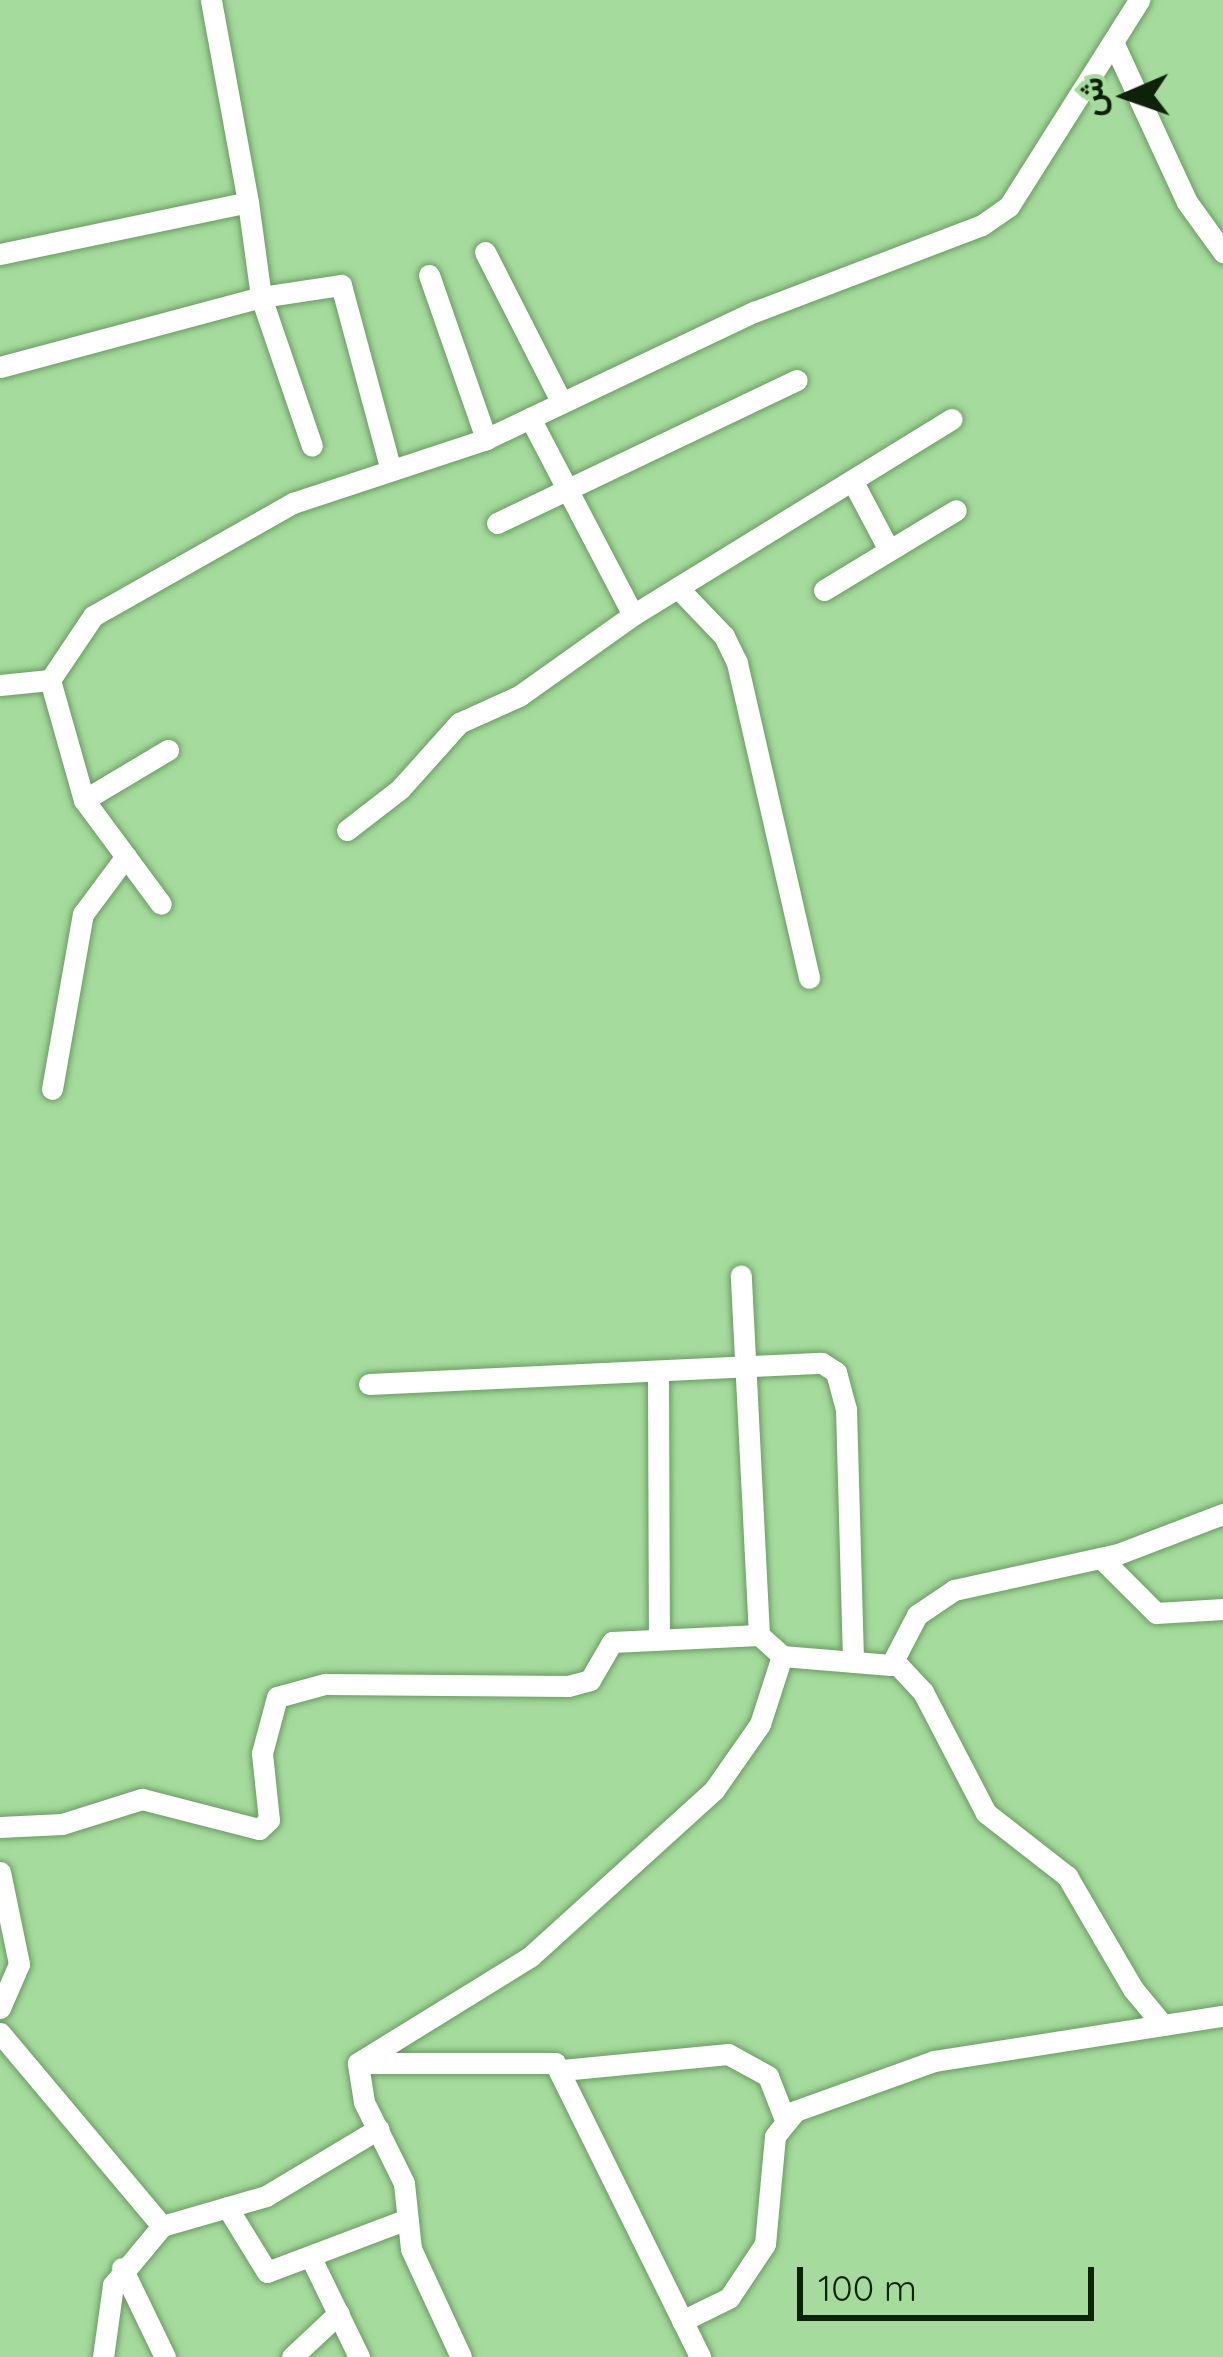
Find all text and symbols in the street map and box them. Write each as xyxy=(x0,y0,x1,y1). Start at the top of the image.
north arrow xyxy=(1067,36,1187,156)
text: ش xyxy=(1069,77,1112,118)
scale bar xyxy=(803,2243,1100,2317)
text: 100 m xyxy=(818,2265,917,2310)

